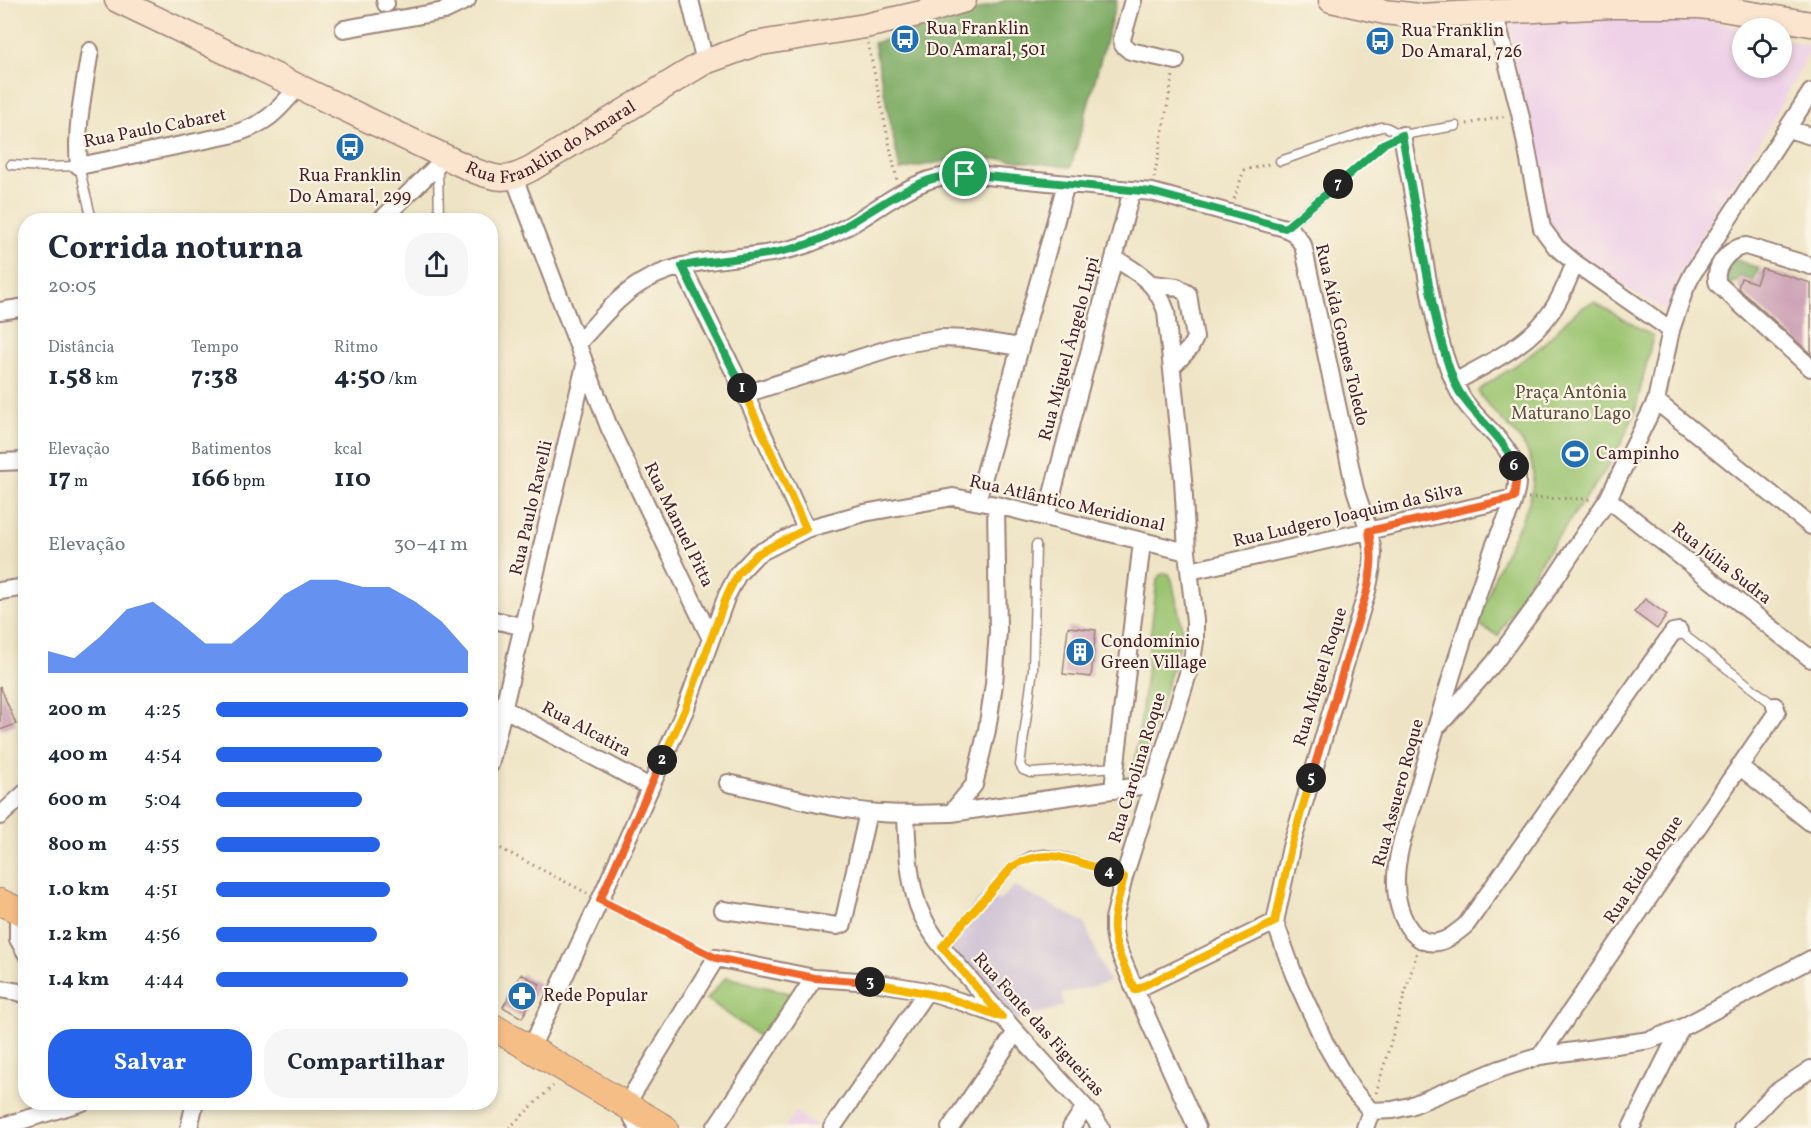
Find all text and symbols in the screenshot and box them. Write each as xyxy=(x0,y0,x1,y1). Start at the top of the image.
place label: Rua Franklin Do Amaral, 501 xyxy=(926,17,1046,63)
map controls xyxy=(1732,18,1792,78)
button: locate xyxy=(1732,18,1792,78)
place label: Rua Franklin Do Amaral, 726 xyxy=(1401,19,1522,65)
bus stop icon: Rua Franklin Do Amaral, 501 xyxy=(889,23,921,55)
bus stop icon: Rua Franklin Do Amaral, 726 xyxy=(1364,25,1396,57)
street label: Rua Franklin do Amaral xyxy=(461,94,641,191)
street label: Rua Paulo Cabaret xyxy=(81,103,229,155)
bus stop icon: Rua Franklin Do Amaral, 299 xyxy=(334,131,366,163)
pin xyxy=(939,148,990,199)
icon: arrive xyxy=(948,157,981,190)
place label: Rua Franklin Do Amaral, 299 xyxy=(289,164,411,210)
pin: 7 xyxy=(1323,169,1353,199)
text: 7 xyxy=(1334,173,1342,195)
text: Corrida noturna xyxy=(48,227,303,273)
button: share xyxy=(405,233,468,296)
street label: Rua Aída Gomes Toledo xyxy=(1308,242,1374,428)
street label: Rua Miguel Ângelo Lupi xyxy=(1033,254,1107,444)
text: 20:05 xyxy=(48,273,97,301)
text: Distância xyxy=(48,337,114,359)
text: Tempo xyxy=(191,337,239,359)
text: Ritmo xyxy=(334,337,378,359)
text: 1.58 xyxy=(48,359,92,395)
text: 7:38 xyxy=(191,359,238,395)
text: 4:50 xyxy=(334,359,385,395)
text: km xyxy=(92,369,118,391)
text: /km xyxy=(385,369,417,391)
pin: 1 xyxy=(727,373,757,403)
text: 1 xyxy=(739,377,745,399)
park label: Praça Antônia Maturano Lago xyxy=(1511,381,1631,427)
street label: Rua Paulo Ravelli xyxy=(504,438,560,578)
sports icon: Campinho xyxy=(1559,438,1591,470)
text: Elevação xyxy=(48,439,110,461)
text: Batimentos xyxy=(191,439,271,461)
text: kcal xyxy=(334,439,362,461)
place label: Campinho xyxy=(1596,442,1679,467)
pin: 6 xyxy=(1499,451,1529,481)
text: 6 xyxy=(1510,455,1518,477)
street label: Rua Manuel Pitta xyxy=(637,458,719,592)
text: 17 xyxy=(48,461,71,497)
text: 166 xyxy=(191,461,230,497)
text: 110 xyxy=(334,461,371,497)
street label: Rua Atlântico Meridional xyxy=(967,469,1167,539)
text: m xyxy=(71,471,88,493)
text: bpm xyxy=(230,471,265,493)
street label: Rua Ludgero Joaquim da Silva xyxy=(1231,477,1465,555)
street label: Rua Júlia Sudra xyxy=(1666,517,1776,611)
text: Elevação xyxy=(48,531,125,559)
text: 30–41 m xyxy=(394,531,468,559)
street label: Rua Miguel Roque xyxy=(1288,604,1354,750)
place label: Condomínio Green Village xyxy=(1101,630,1207,676)
building icon: Condomínio Green Village xyxy=(1064,636,1096,668)
street label: Rua Carolina Roque xyxy=(1103,689,1173,847)
text: 200 m xyxy=(48,696,106,724)
text: 4:25 xyxy=(144,696,181,724)
street label: Rua Alcatira xyxy=(537,696,635,764)
street label: Rua Assuero Roque xyxy=(1367,716,1431,870)
text: 400 m xyxy=(48,741,108,769)
text: 4:54 xyxy=(144,741,182,769)
pin: 2 xyxy=(647,745,677,775)
text: 2 xyxy=(658,749,666,771)
pin: 5 xyxy=(1296,763,1326,793)
text: 5 xyxy=(1307,767,1315,789)
text: 600 m xyxy=(48,786,107,814)
text: 5:04 xyxy=(144,786,182,814)
street label: Rua Rido Roque xyxy=(1598,811,1690,929)
text: 800 m xyxy=(48,831,107,859)
text: 4:55 xyxy=(144,831,180,859)
pin: 4 xyxy=(1094,857,1124,887)
text: 4 xyxy=(1104,861,1114,883)
text: 1.0 km xyxy=(48,876,110,904)
text: 4:51 xyxy=(144,876,178,904)
text: 1.2 km xyxy=(48,921,108,949)
text: 4:56 xyxy=(144,921,180,949)
street label: Rua Fonte das Figueiras xyxy=(967,948,1109,1102)
text: 1.4 km xyxy=(48,966,109,994)
text: 4:44 xyxy=(144,966,185,994)
pin: 3 xyxy=(855,967,885,997)
text: 3 xyxy=(866,971,874,993)
pharmacy icon: Rede Popular xyxy=(506,980,538,1012)
place label: Rede Popular xyxy=(543,984,648,1009)
button: Salvar xyxy=(48,1029,252,1098)
button: Compartilhar xyxy=(264,1029,468,1098)

